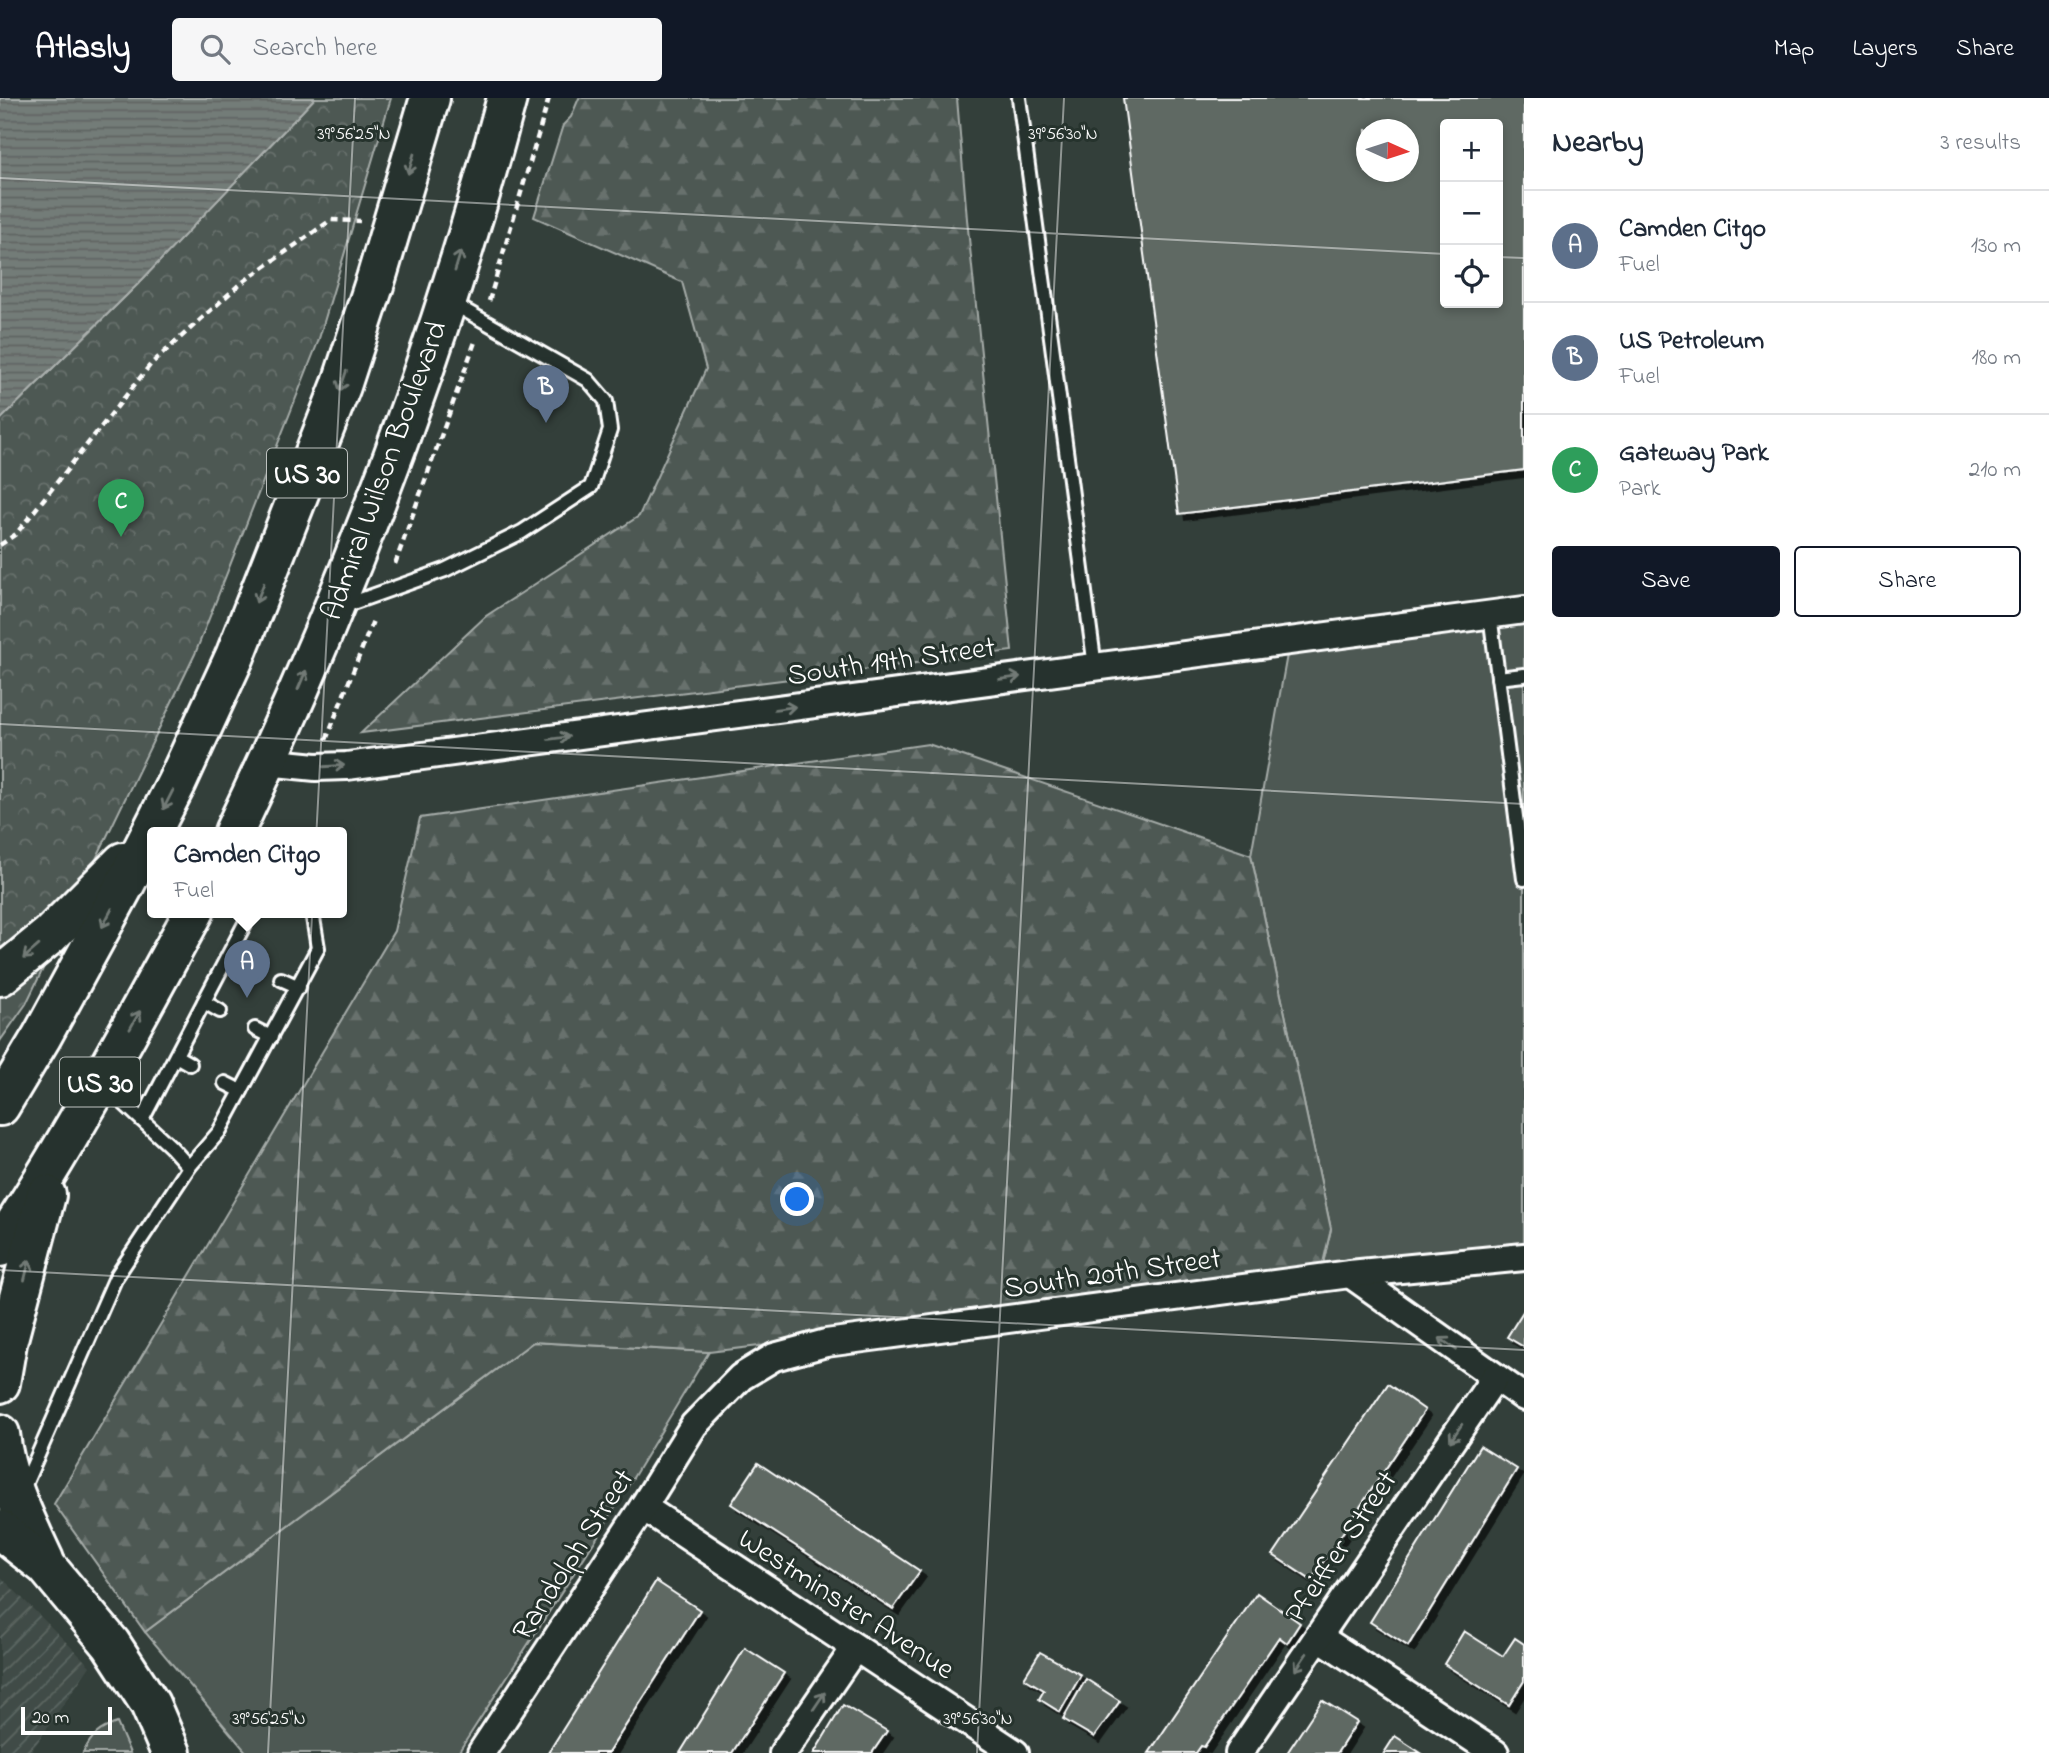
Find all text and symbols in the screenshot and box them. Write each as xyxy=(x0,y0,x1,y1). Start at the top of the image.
search box xyxy=(172,18,662,81)
text: Atlasly xyxy=(35,25,130,73)
icon: search xyxy=(196,30,234,68)
text: Search here xyxy=(252,30,377,68)
text: Map xyxy=(1774,32,1814,67)
text: Layers xyxy=(1852,32,1918,67)
text: Share xyxy=(1956,32,2014,67)
north arrow xyxy=(1356,119,1419,182)
map controls xyxy=(1440,119,1503,308)
button: + xyxy=(1440,119,1503,182)
text: 39°56'25"N xyxy=(317,122,391,148)
text: 39°56'30"N xyxy=(1028,122,1098,148)
text: Nearby xyxy=(1552,122,1644,166)
text: 3 results xyxy=(1940,127,2021,160)
one-way arrow xyxy=(404,152,417,174)
button: − xyxy=(1440,182,1503,245)
text: Camden Citgo xyxy=(1619,211,1766,249)
text: A xyxy=(1568,230,1582,263)
text: 130 m xyxy=(1971,230,2021,263)
button: locate xyxy=(1440,245,1503,308)
text: Fuel xyxy=(1619,249,1660,282)
one-way arrow xyxy=(453,250,465,272)
street label: Admiral Wilson Boulevard xyxy=(311,315,461,627)
text: US Petroleum xyxy=(1619,323,1764,361)
text: B xyxy=(1567,342,1583,375)
text: 180 m xyxy=(1972,342,2021,375)
text: Fuel xyxy=(1619,361,1660,394)
pin: B xyxy=(523,365,569,423)
one-way arrow xyxy=(336,369,348,391)
text: Gateway Park xyxy=(1619,435,1769,473)
road number: US 30 xyxy=(267,448,347,498)
text: C xyxy=(1569,454,1581,487)
text: 210 m xyxy=(1969,454,2021,487)
text: Park xyxy=(1619,473,1661,506)
pin: C xyxy=(98,479,144,537)
button: Save xyxy=(1552,546,1780,617)
button: Share xyxy=(1794,546,2021,617)
one-way arrow xyxy=(253,581,266,603)
street label: South 19th Street xyxy=(784,627,998,699)
one-way arrow xyxy=(297,670,310,692)
one-way arrow xyxy=(999,671,1021,684)
one-way arrow xyxy=(773,701,796,714)
one-way arrow xyxy=(548,731,570,744)
one-way arrow xyxy=(322,760,345,773)
one-way arrow xyxy=(160,789,174,810)
popup xyxy=(147,827,347,918)
text: Camden Citgo xyxy=(174,837,320,875)
text: Fuel xyxy=(174,875,214,908)
one-way arrow xyxy=(100,907,114,928)
pin: A xyxy=(224,940,270,998)
one-way arrow xyxy=(22,944,40,960)
one-way arrow xyxy=(129,1010,142,1031)
road number: US 30 xyxy=(60,1058,140,1107)
your location xyxy=(780,1182,814,1216)
street label: South 20th Street xyxy=(1001,1238,1224,1312)
one-way arrow xyxy=(21,1259,34,1281)
one-way arrow xyxy=(1439,1336,1458,1351)
one-way arrow xyxy=(1449,1423,1463,1442)
street label: Randolph Street xyxy=(502,1461,647,1650)
street label: Pfeiffer Street xyxy=(1275,1463,1410,1633)
street label: Westminster Avenue xyxy=(728,1519,963,1693)
one-way arrow xyxy=(1294,1652,1308,1671)
one-way arrow xyxy=(812,1692,826,1711)
scale bar xyxy=(21,1704,112,1736)
text: 20 m xyxy=(32,1705,69,1732)
text: 39°56'25"N xyxy=(232,1707,306,1733)
text: 39°56'30"N xyxy=(943,1707,1013,1733)

